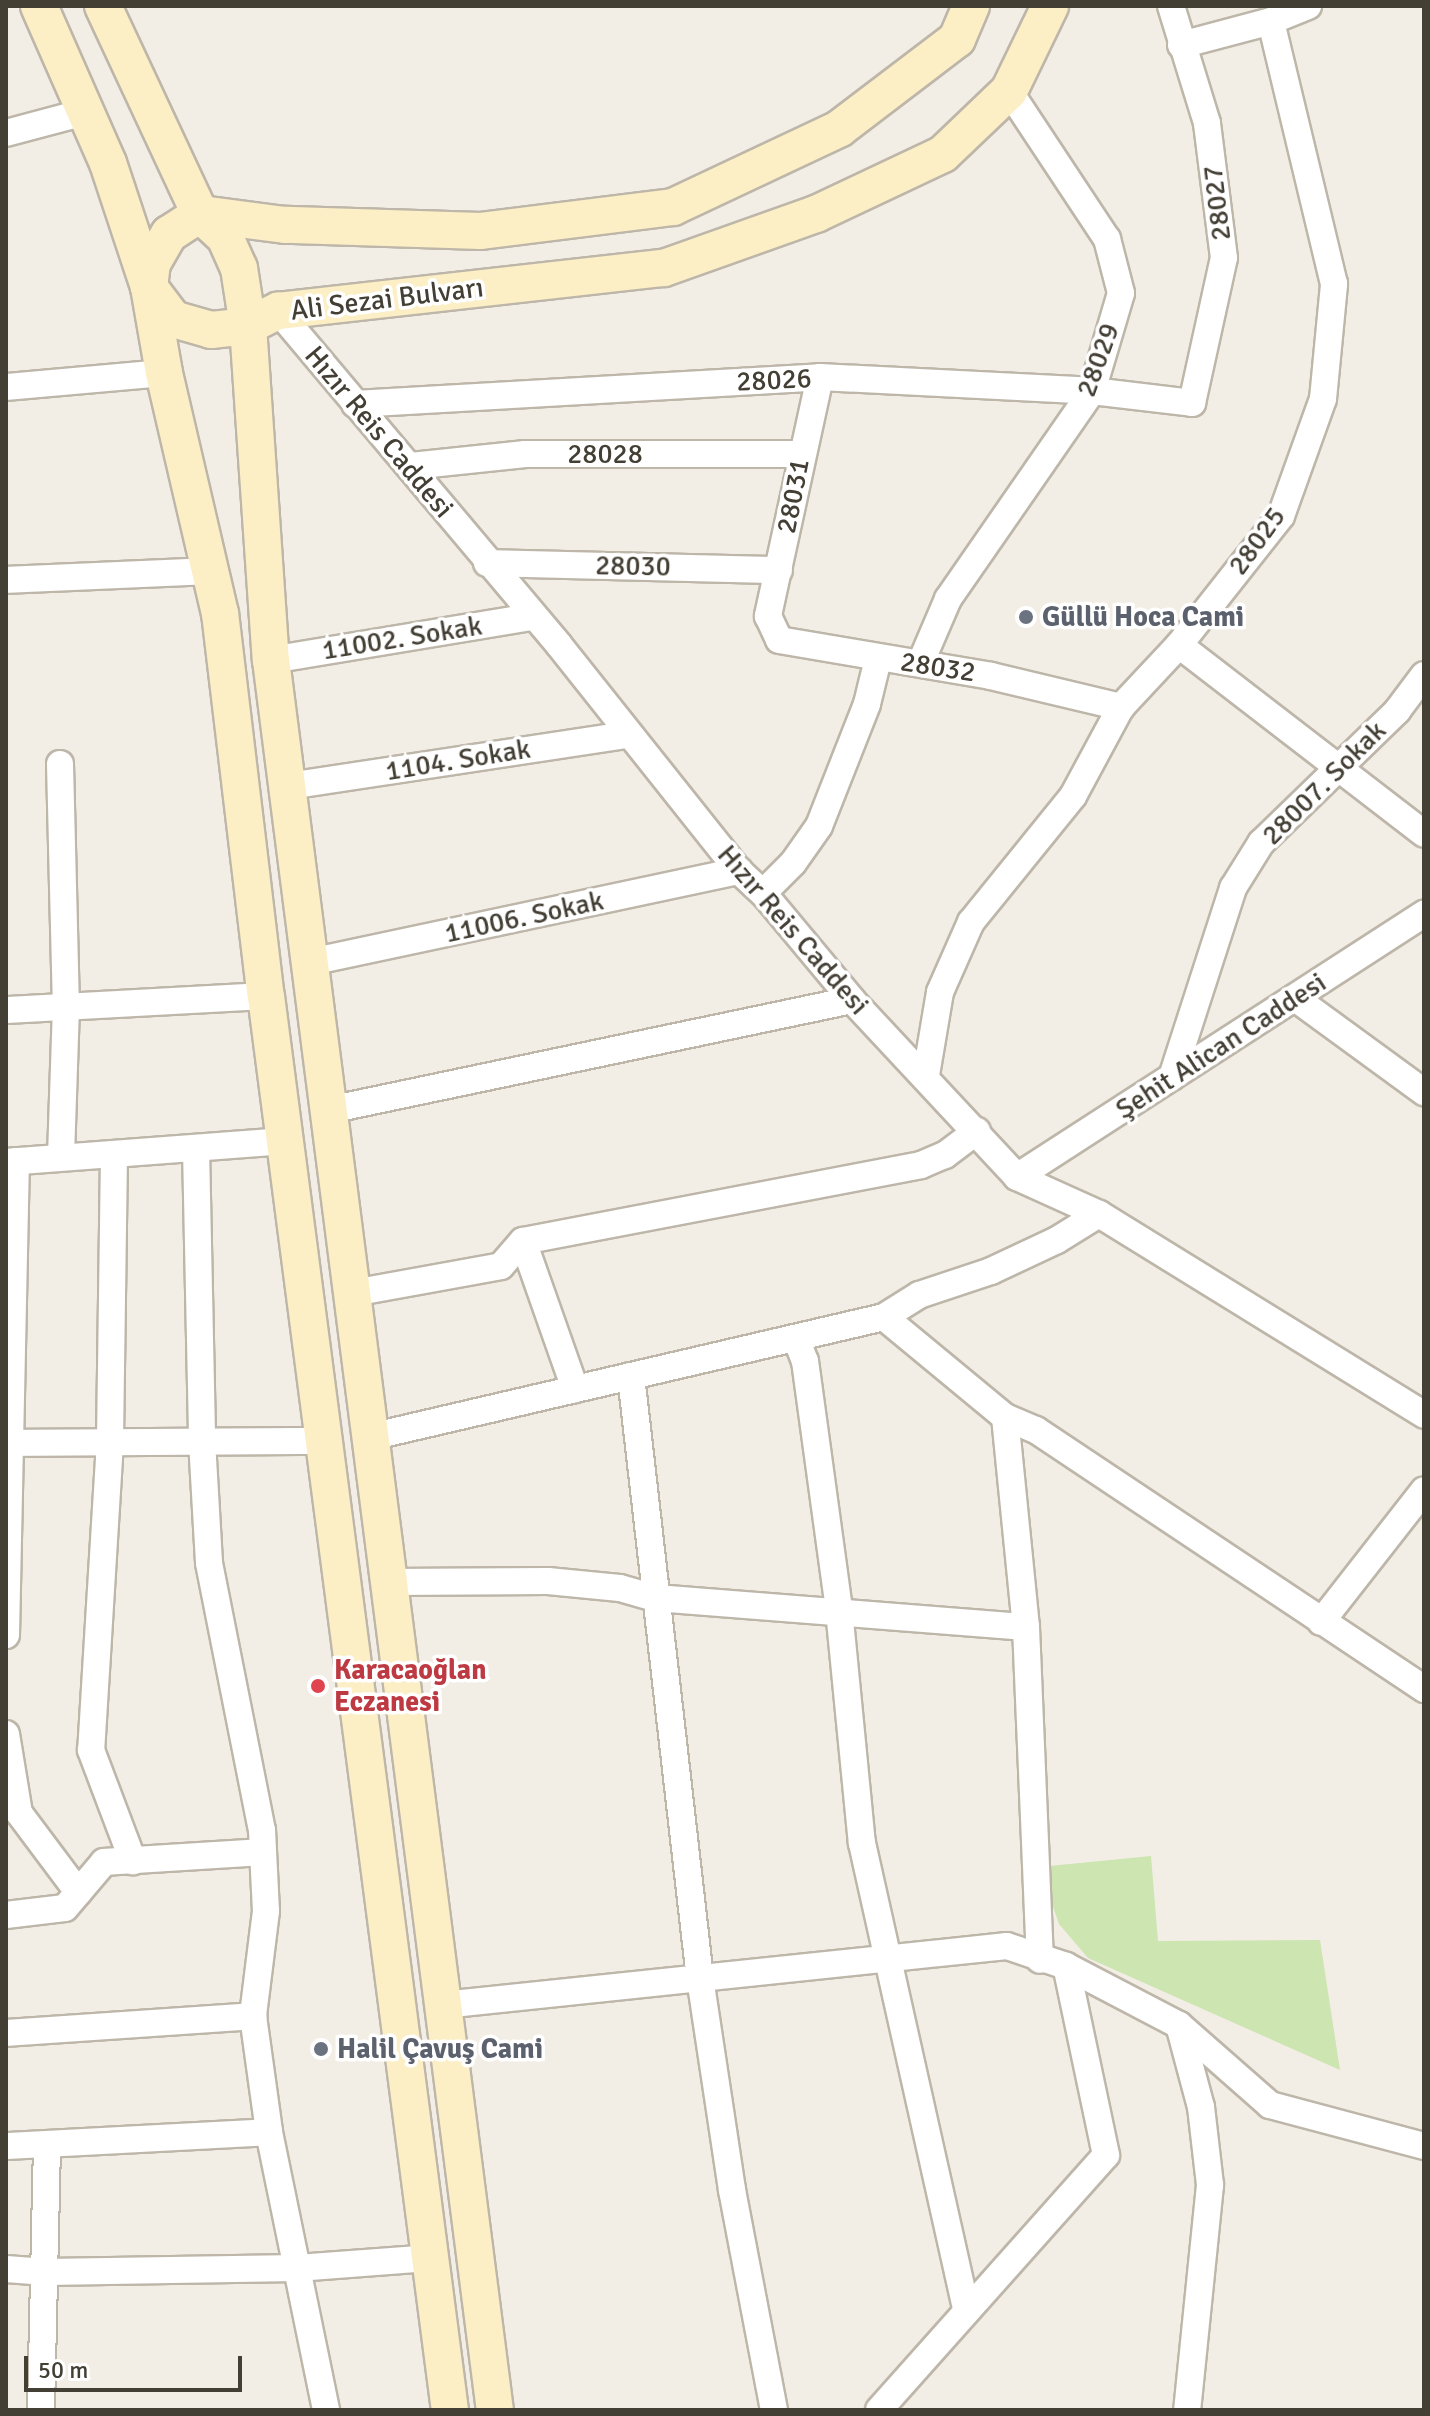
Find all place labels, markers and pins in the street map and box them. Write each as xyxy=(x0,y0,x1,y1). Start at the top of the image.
place label: Güllü Hoca Cami xyxy=(1042,600,1244,634)
marker: Güllü Hoca Cami xyxy=(1017,608,1035,626)
place label: Karacaoğlan Eczanesi xyxy=(334,1653,486,1719)
marker: Karacaoğlan Eczanesi xyxy=(309,1677,327,1695)
place label: Halil Çavuş Cami xyxy=(337,2032,543,2066)
marker: Halil Çavuş Cami xyxy=(312,2040,330,2058)

